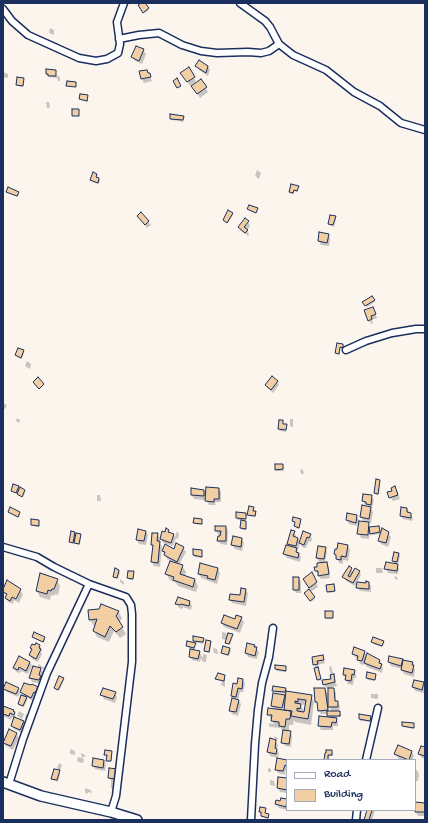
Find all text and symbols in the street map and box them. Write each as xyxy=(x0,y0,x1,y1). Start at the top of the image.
legend xyxy=(286,759,416,811)
text: Road xyxy=(324,768,350,782)
text: Building xyxy=(324,788,363,802)

